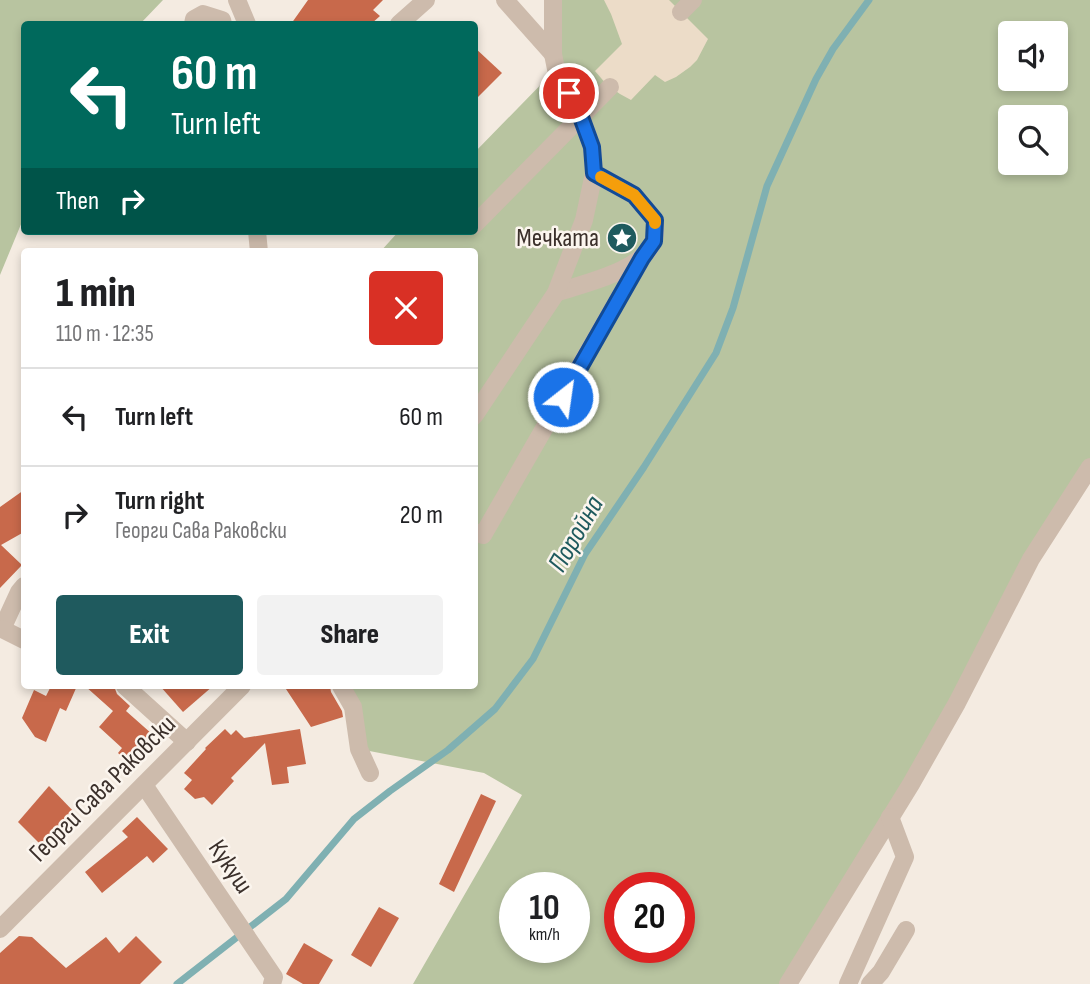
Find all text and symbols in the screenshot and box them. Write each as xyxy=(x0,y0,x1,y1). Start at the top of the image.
map controls xyxy=(998,21,1068,175)
button: sound xyxy=(998,21,1068,91)
text: 60 m xyxy=(171,45,258,104)
icon: left xyxy=(56,49,147,140)
pin xyxy=(539,63,599,123)
icon: arrive xyxy=(550,74,588,112)
text: Turn left xyxy=(171,105,261,144)
button: search xyxy=(998,105,1068,175)
icon: right xyxy=(113,182,151,220)
text: Then xyxy=(56,186,99,217)
place icon: Мечката xyxy=(605,221,639,255)
place label: Мечката xyxy=(516,223,599,254)
text: 1 min xyxy=(56,268,136,319)
button: close xyxy=(369,271,443,345)
text: 110 m · 12:35 xyxy=(56,320,154,348)
position arrow xyxy=(526,360,600,434)
icon: left xyxy=(56,398,94,436)
text: Turn left xyxy=(115,402,193,433)
text: 60 m xyxy=(399,402,443,433)
text: Turn right xyxy=(115,486,204,517)
water label: Поройна xyxy=(541,490,611,578)
icon: right xyxy=(56,496,94,534)
text: 20 m xyxy=(400,500,443,531)
text: Георги Сава Раковски xyxy=(115,517,287,545)
button: Exit xyxy=(56,595,243,675)
button: Share xyxy=(257,595,443,675)
street label: Георги Сава Раковски xyxy=(23,709,183,869)
street label: Кукуш xyxy=(201,834,259,900)
speed limit sign: 20 xyxy=(604,872,695,963)
text: 10 xyxy=(529,887,560,930)
text: km/h xyxy=(529,924,560,945)

